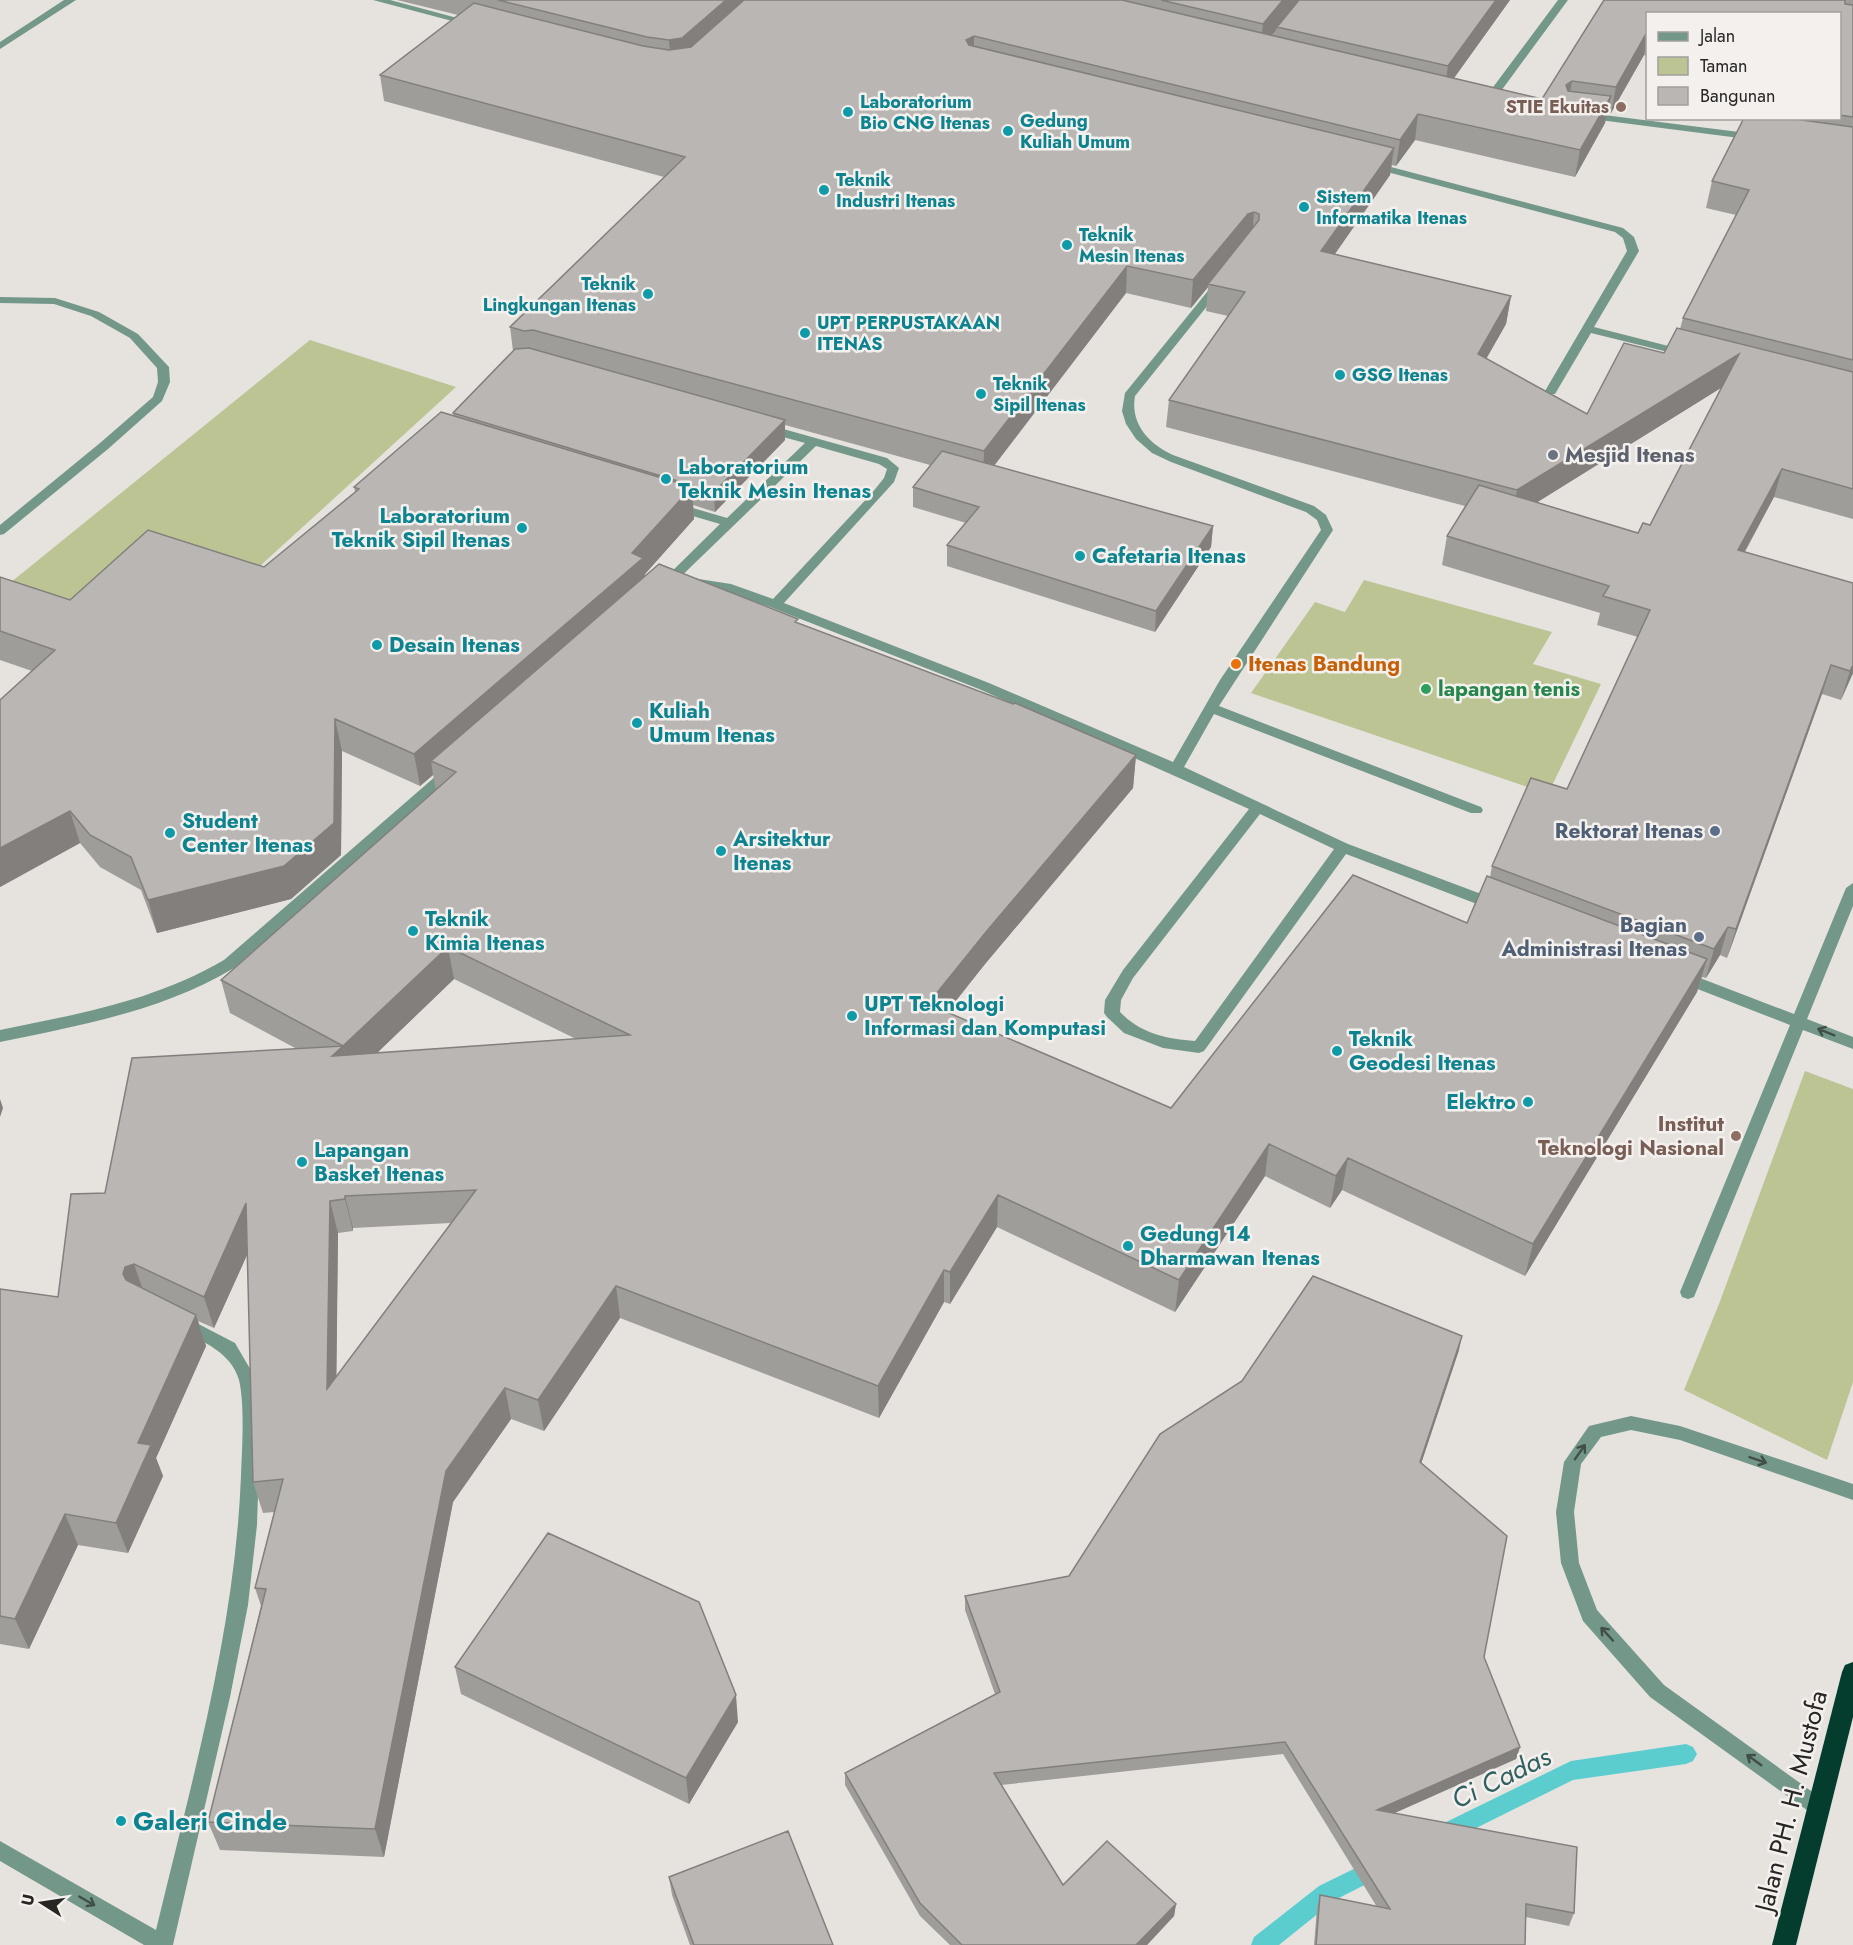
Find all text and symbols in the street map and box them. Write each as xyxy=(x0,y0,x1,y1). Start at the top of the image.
legend xyxy=(1646,12,1841,120)
text: Jalan xyxy=(1698,23,1735,49)
text: Taman xyxy=(1700,53,1747,79)
text: Bangunan xyxy=(1700,83,1775,109)
place label: Laboratorium Bio CNG Itenas xyxy=(860,89,990,136)
place label: STIE Ekuitas xyxy=(1506,94,1609,120)
marker: STIE Ekuitas xyxy=(1614,100,1628,114)
marker: Laboratorium Bio CNG Itenas xyxy=(841,105,855,119)
place label: Gedung Kuliah Umum xyxy=(1020,108,1130,155)
marker: Gedung Kuliah Umum xyxy=(1001,124,1015,138)
place label: Teknik Industri Itenas xyxy=(836,167,955,214)
marker: Teknik Industri Itenas xyxy=(817,183,831,197)
place label: Sistem Informatika Itenas xyxy=(1316,184,1467,231)
marker: Sistem Informatika Itenas xyxy=(1297,200,1311,214)
place label: Teknik Mesin Itenas xyxy=(1079,222,1184,269)
marker: Teknik Mesin Itenas xyxy=(1060,238,1074,252)
place label: Teknik Lingkungan Itenas xyxy=(483,271,637,318)
marker: Teknik Lingkungan Itenas xyxy=(641,287,655,301)
place label: UPT PERPUSTAKAAN ITENAS xyxy=(817,310,1000,357)
marker: UPT PERPUSTAKAAN ITENAS xyxy=(798,326,812,340)
place label: GSG Itenas xyxy=(1352,362,1448,388)
marker: GSG Itenas xyxy=(1333,368,1347,382)
place label: Teknik Sipil Itenas xyxy=(993,371,1086,418)
marker: Teknik Sipil Itenas xyxy=(974,387,988,401)
place label: Mesjid Itenas xyxy=(1565,440,1695,470)
marker: Mesjid Itenas xyxy=(1546,448,1560,462)
place label: Laboratorium Teknik Mesin Itenas xyxy=(678,452,871,506)
marker: Laboratorium Teknik Mesin Itenas xyxy=(659,472,673,486)
place label: Laboratorium Teknik Sipil Itenas xyxy=(332,501,510,555)
marker: Laboratorium Teknik Sipil Itenas xyxy=(515,521,529,535)
place label: Cafetaria Itenas xyxy=(1092,541,1246,571)
marker: Cafetaria Itenas xyxy=(1073,549,1087,563)
place label: Desain Itenas xyxy=(389,630,520,660)
marker: Desain Itenas xyxy=(370,638,384,652)
place label: Itenas Bandung xyxy=(1248,649,1400,679)
marker: Itenas Bandung xyxy=(1229,657,1243,671)
place label: lapangan tenis xyxy=(1438,674,1580,704)
marker: lapangan tenis xyxy=(1419,682,1433,696)
place label: Kuliah Umum Itenas xyxy=(649,696,775,750)
marker: Kuliah Umum Itenas xyxy=(630,716,644,730)
place label: Student Center Itenas xyxy=(182,806,313,860)
place label: Rektorat Itenas xyxy=(1555,816,1703,846)
place label: Arsitektur Itenas xyxy=(732,824,831,878)
marker: Rektorat Itenas xyxy=(1708,824,1722,838)
marker: Student Center Itenas xyxy=(163,826,177,840)
marker: Arsitektur Itenas xyxy=(714,844,728,858)
place label: Teknik Kimia Itenas xyxy=(425,904,545,958)
place label: Bagian Administrasi Itenas xyxy=(1500,910,1687,964)
marker: Teknik Kimia Itenas xyxy=(406,924,420,938)
marker: Bagian Administrasi Itenas xyxy=(1692,930,1706,944)
place label: UPT Teknologi Informasi dan Komputasi xyxy=(864,989,1106,1043)
marker: UPT Teknologi Informasi dan Komputasi xyxy=(845,1009,859,1023)
place label: Teknik Geodesi Itenas xyxy=(1349,1024,1496,1078)
one-way arrow xyxy=(1817,1026,1835,1037)
marker: Teknik Geodesi Itenas xyxy=(1330,1044,1344,1058)
place label: Elektro xyxy=(1446,1087,1516,1117)
marker: Elektro xyxy=(1521,1095,1535,1109)
place label: Institut Teknologi Nasional xyxy=(1538,1109,1724,1163)
marker: Institut Teknologi Nasional xyxy=(1729,1129,1743,1143)
place label: Lapangan Basket Itenas xyxy=(314,1135,444,1189)
marker: Lapangan Basket Itenas xyxy=(295,1155,309,1169)
place label: Gedung 14 Dharmawan Itenas xyxy=(1140,1219,1320,1273)
marker: Gedung 14 Dharmawan Itenas xyxy=(1121,1239,1135,1253)
one-way arrow xyxy=(1574,1445,1586,1461)
one-way arrow xyxy=(1748,1456,1767,1467)
one-way arrow xyxy=(1600,1627,1614,1642)
street label: Jalan PH. H. Mustofa xyxy=(1744,1686,1837,1919)
water label: Ci Cadas xyxy=(1445,1737,1557,1818)
one-way arrow xyxy=(1746,1754,1762,1767)
place label: Galeri Cinde xyxy=(133,1802,287,1840)
marker: Galeri Cinde xyxy=(114,1814,128,1828)
north arrow xyxy=(12,1873,72,1933)
text: U xyxy=(15,1892,40,1908)
one-way arrow xyxy=(78,1895,95,1907)

